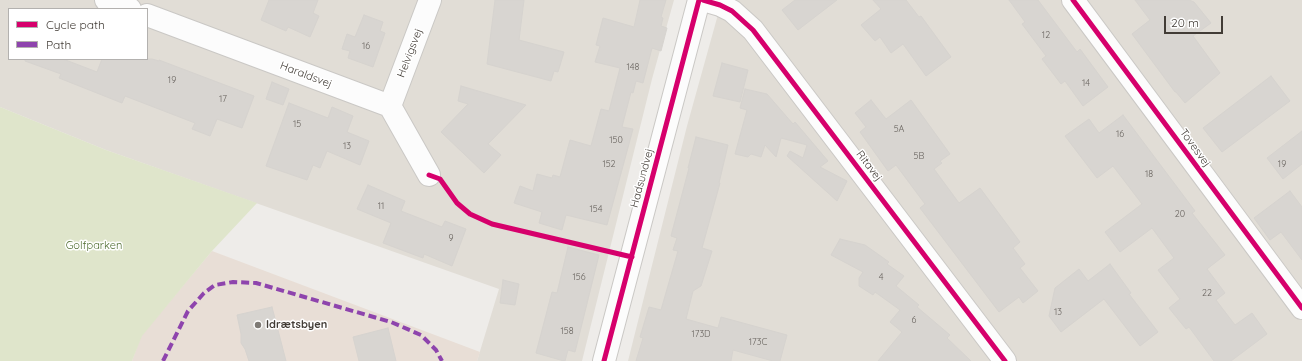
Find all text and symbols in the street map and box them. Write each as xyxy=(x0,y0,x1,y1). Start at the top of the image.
legend xyxy=(8,8,148,60)
scale bar xyxy=(1166,8,1225,34)
text: 20 m xyxy=(1171,15,1199,30)
text: Cycle path xyxy=(46,17,105,32)
street label: Helvigsvej xyxy=(395,27,425,79)
house number: 12 xyxy=(1042,30,1050,40)
text: Path xyxy=(46,37,71,52)
house number: 16 xyxy=(362,41,370,51)
street label: Haraldsvej xyxy=(278,59,334,91)
house number: 148 xyxy=(627,62,639,72)
house number: 19 xyxy=(168,75,176,85)
house number: 14 xyxy=(1082,78,1090,88)
house number: 17 xyxy=(219,94,227,104)
house number: 15 xyxy=(293,119,301,129)
house number: 5A xyxy=(894,124,904,134)
street label: Tovesvej xyxy=(1177,126,1213,170)
house number: 16 xyxy=(1116,129,1124,139)
house number: 150 xyxy=(609,135,623,145)
house number: 13 xyxy=(343,141,351,151)
street label: Hadsundvej xyxy=(628,147,656,209)
street label: Ritavej xyxy=(853,148,885,184)
house number: 5B xyxy=(914,151,924,161)
house number: 152 xyxy=(602,159,616,169)
house number: 19 xyxy=(1278,159,1286,169)
house number: 18 xyxy=(1145,169,1153,179)
house number: 11 xyxy=(378,201,384,211)
house number: 154 xyxy=(590,204,602,214)
house number: 20 xyxy=(1175,209,1185,219)
house number: 9 xyxy=(448,233,454,243)
park label: Golfparken xyxy=(66,239,122,253)
house number: 156 xyxy=(572,272,586,282)
house number: 4 xyxy=(879,272,883,282)
house number: 22 xyxy=(1202,288,1212,298)
house number: 13 xyxy=(1054,307,1062,317)
house number: 6 xyxy=(912,315,916,325)
place label: Idrætsbyen xyxy=(266,318,327,332)
marker: Idrætsbyen xyxy=(253,320,263,330)
house number: 158 xyxy=(560,326,574,336)
house number: 173D xyxy=(691,329,711,339)
house number: 173C xyxy=(749,337,767,347)

